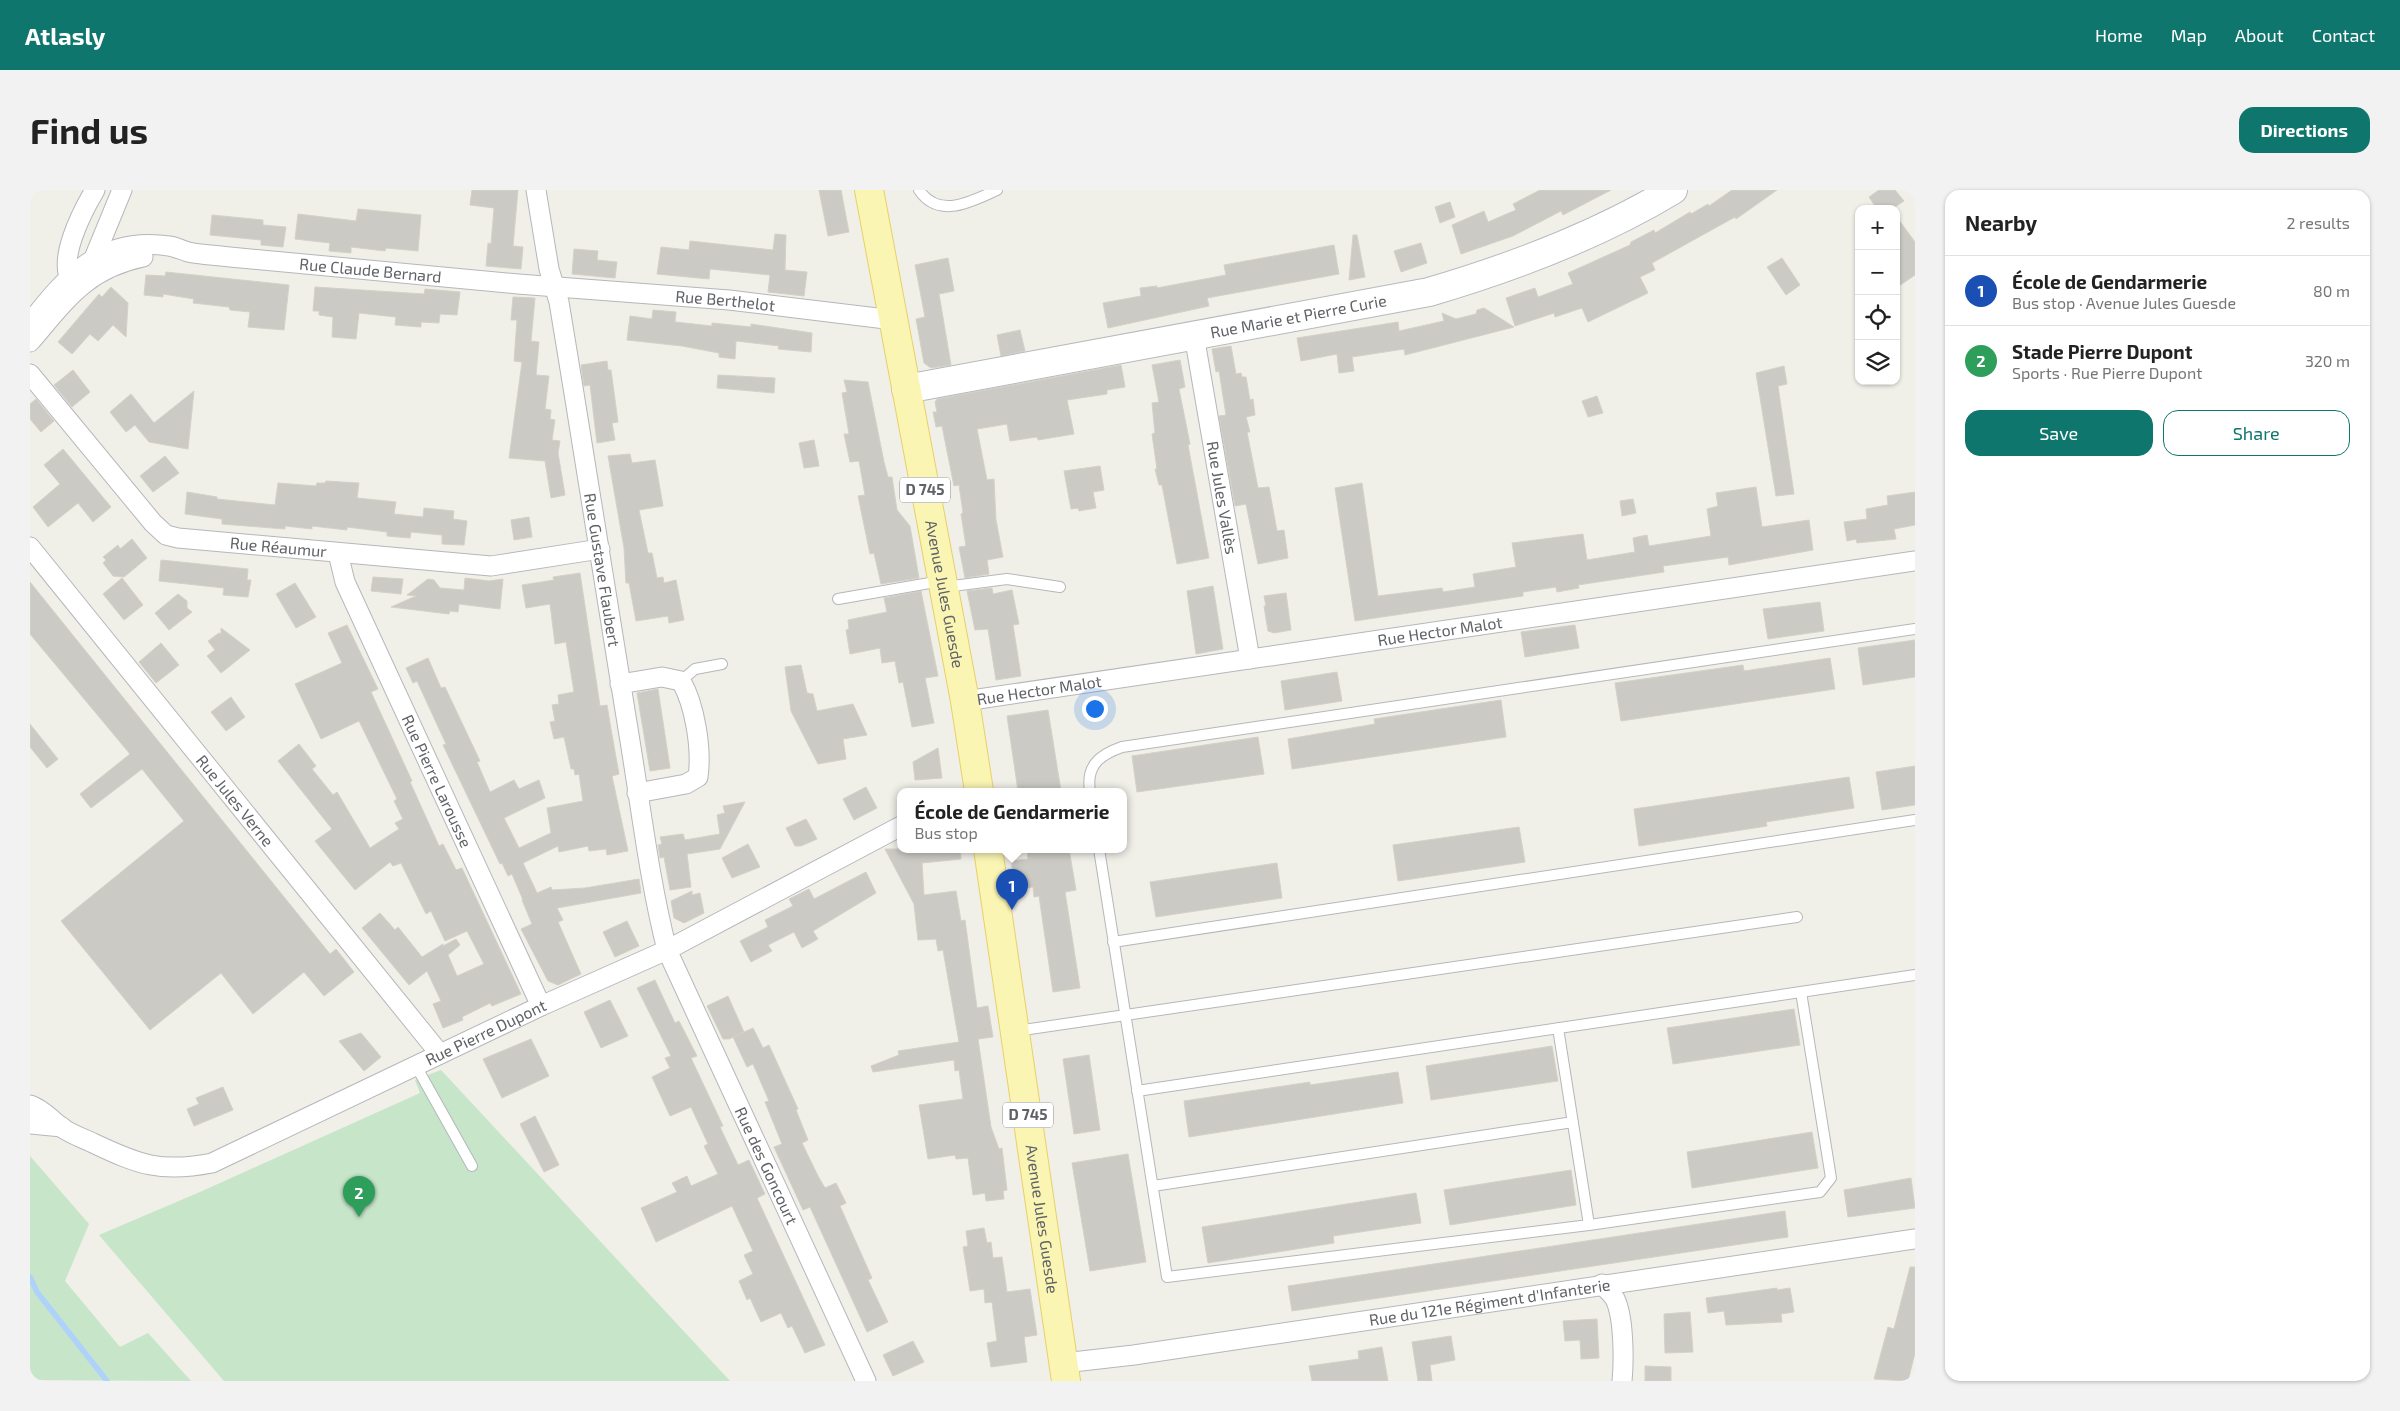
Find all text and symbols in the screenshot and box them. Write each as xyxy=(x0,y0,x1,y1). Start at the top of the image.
text: Atlasly xyxy=(25,21,105,50)
text: Home xyxy=(2095,24,2143,46)
text: Map xyxy=(2171,24,2207,46)
text: About xyxy=(2235,24,2284,46)
text: Contact xyxy=(2312,24,2375,46)
button: Directions xyxy=(2239,107,2370,153)
text: Find us xyxy=(30,109,148,151)
map controls xyxy=(1855,205,1900,385)
button: + xyxy=(1855,205,1900,250)
text: Nearby xyxy=(1965,210,2037,235)
text: 2 results xyxy=(2287,213,2350,232)
button: − xyxy=(1855,250,1900,295)
street label: Rue Claude Bernard xyxy=(299,254,443,286)
text: École de Gendarmerie xyxy=(2012,270,2207,293)
text: 1 xyxy=(1978,281,1984,300)
text: 80 m xyxy=(2313,281,2350,300)
street label: Rue Berthelot xyxy=(675,286,776,315)
street label: Rue Marie et Pierre Curie xyxy=(1209,290,1388,341)
text: Bus stop · Avenue Jules Guesde xyxy=(2012,293,2236,312)
button: locate xyxy=(1855,295,1900,340)
button: layers xyxy=(1855,340,1900,385)
text: Stade Pierre Dupont xyxy=(2012,340,2193,363)
text: 2 xyxy=(1976,351,1986,370)
text: 320 m xyxy=(2305,351,2350,370)
text: Sports · Rue Pierre Dupont xyxy=(2012,363,2202,382)
button: Save xyxy=(1965,410,2153,456)
button: Share xyxy=(2163,410,2350,456)
street label: Rue Jules Vallès xyxy=(1203,439,1242,556)
road number: D 745 xyxy=(900,478,950,502)
street label: Rue Gustave Flaubert xyxy=(581,492,624,648)
street label: Avenue Jules Guesde xyxy=(922,518,969,669)
street label: Rue Réaumur xyxy=(229,533,328,560)
street label: Rue Hector Malot xyxy=(1376,612,1504,649)
street label: Rue Hector Malot xyxy=(975,671,1103,708)
your location xyxy=(1082,696,1108,722)
street label: Rue Pierre Larousse xyxy=(399,711,476,850)
street label: Rue Jules Verne xyxy=(193,751,278,850)
popup xyxy=(897,788,1127,853)
text: École de Gendarmerie xyxy=(914,800,1110,823)
text: Bus stop xyxy=(914,823,978,842)
pin: 1 xyxy=(996,869,1028,910)
street label: Rue Pierre Dupont xyxy=(422,995,549,1069)
road number: D 745 xyxy=(1003,1102,1053,1128)
street label: Rue des Goncourt xyxy=(732,1103,802,1227)
street label: Avenue Jules Guesde xyxy=(1022,1143,1063,1295)
pin: 2 xyxy=(343,1176,375,1217)
street label: Rue du 121e Régiment d'Infanterie xyxy=(1368,1274,1612,1329)

